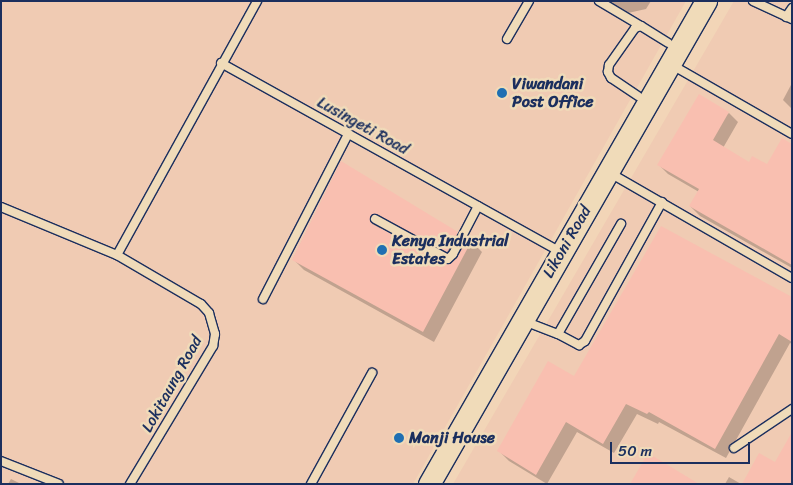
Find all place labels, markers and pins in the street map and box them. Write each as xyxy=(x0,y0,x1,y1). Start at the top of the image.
place label: Viwandani Post Office xyxy=(512,74,594,112)
marker: Viwandani Post Office xyxy=(496,87,508,99)
place label: Kenya Industrial Estates xyxy=(392,231,508,269)
marker: Kenya Industrial Estates xyxy=(376,244,388,256)
place label: Manji House xyxy=(409,428,496,448)
marker: Manji House xyxy=(393,432,405,444)

